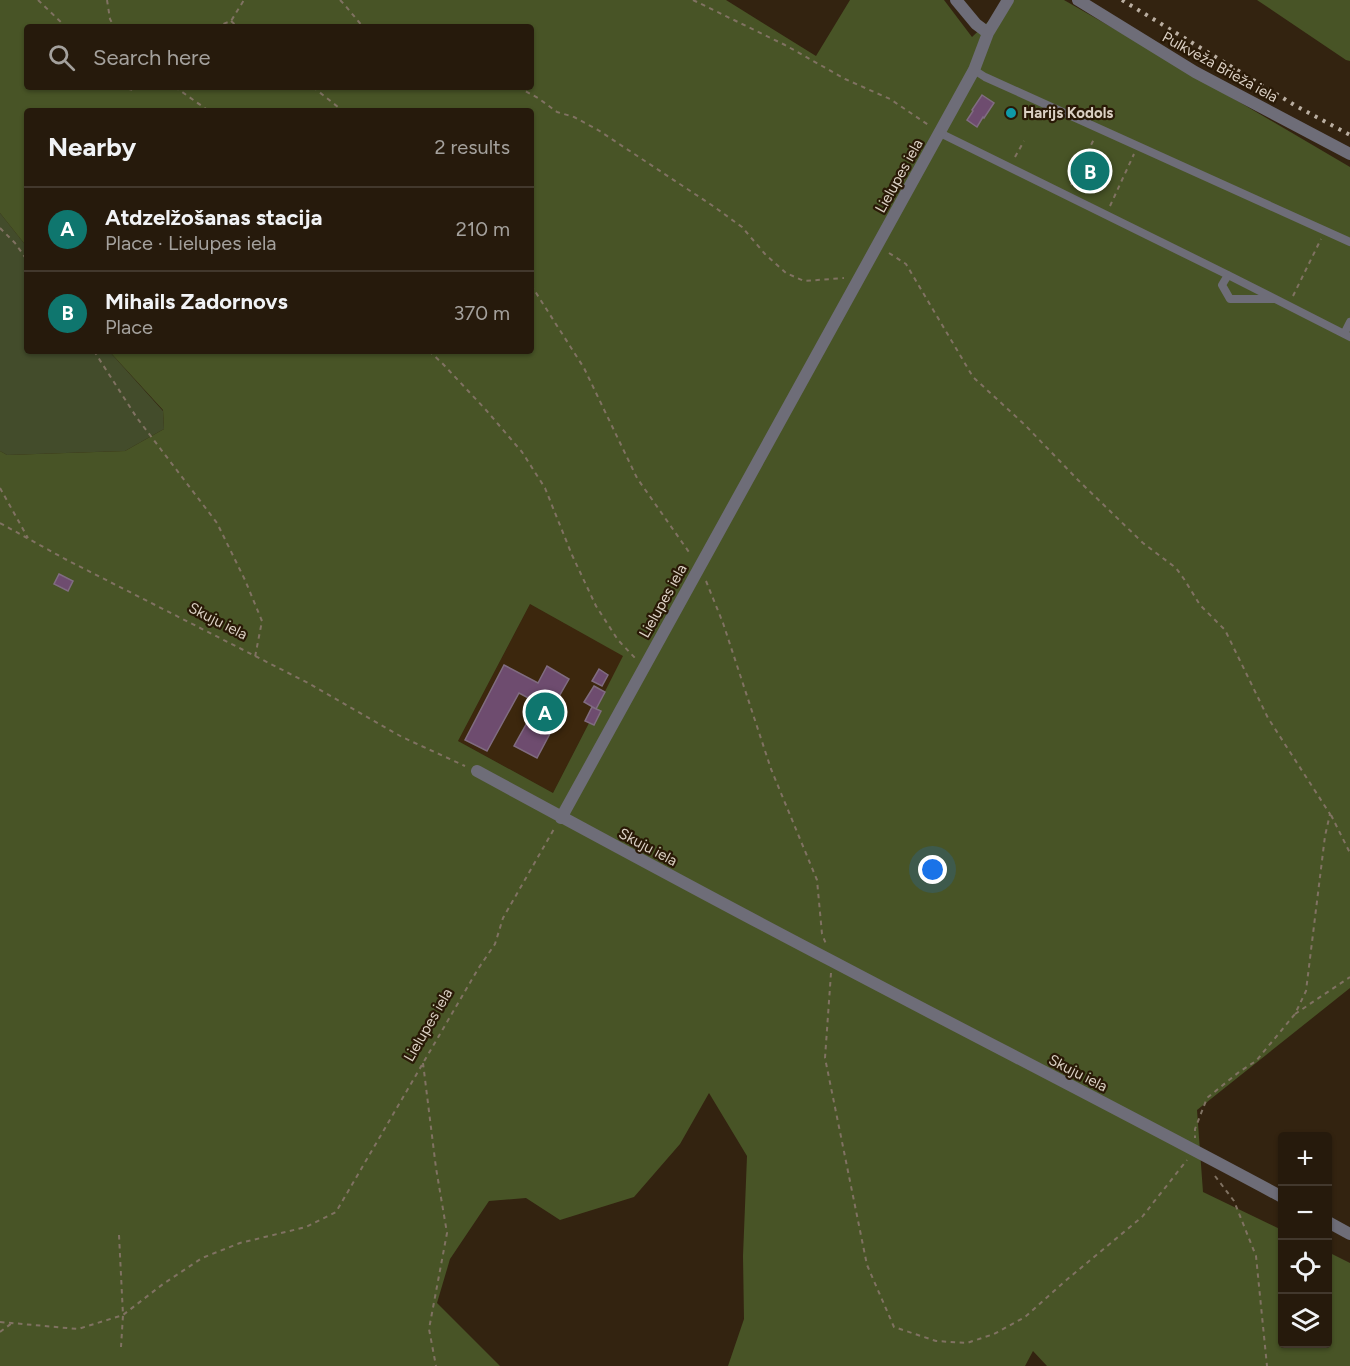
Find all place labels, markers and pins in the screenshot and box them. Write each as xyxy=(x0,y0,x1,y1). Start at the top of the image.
place label: Harijs Kodols xyxy=(1023,104,1113,122)
marker: Harijs Kodols xyxy=(1004,106,1018,120)
pin: B xyxy=(1070,148,1110,194)
pin: A xyxy=(526,690,564,734)

